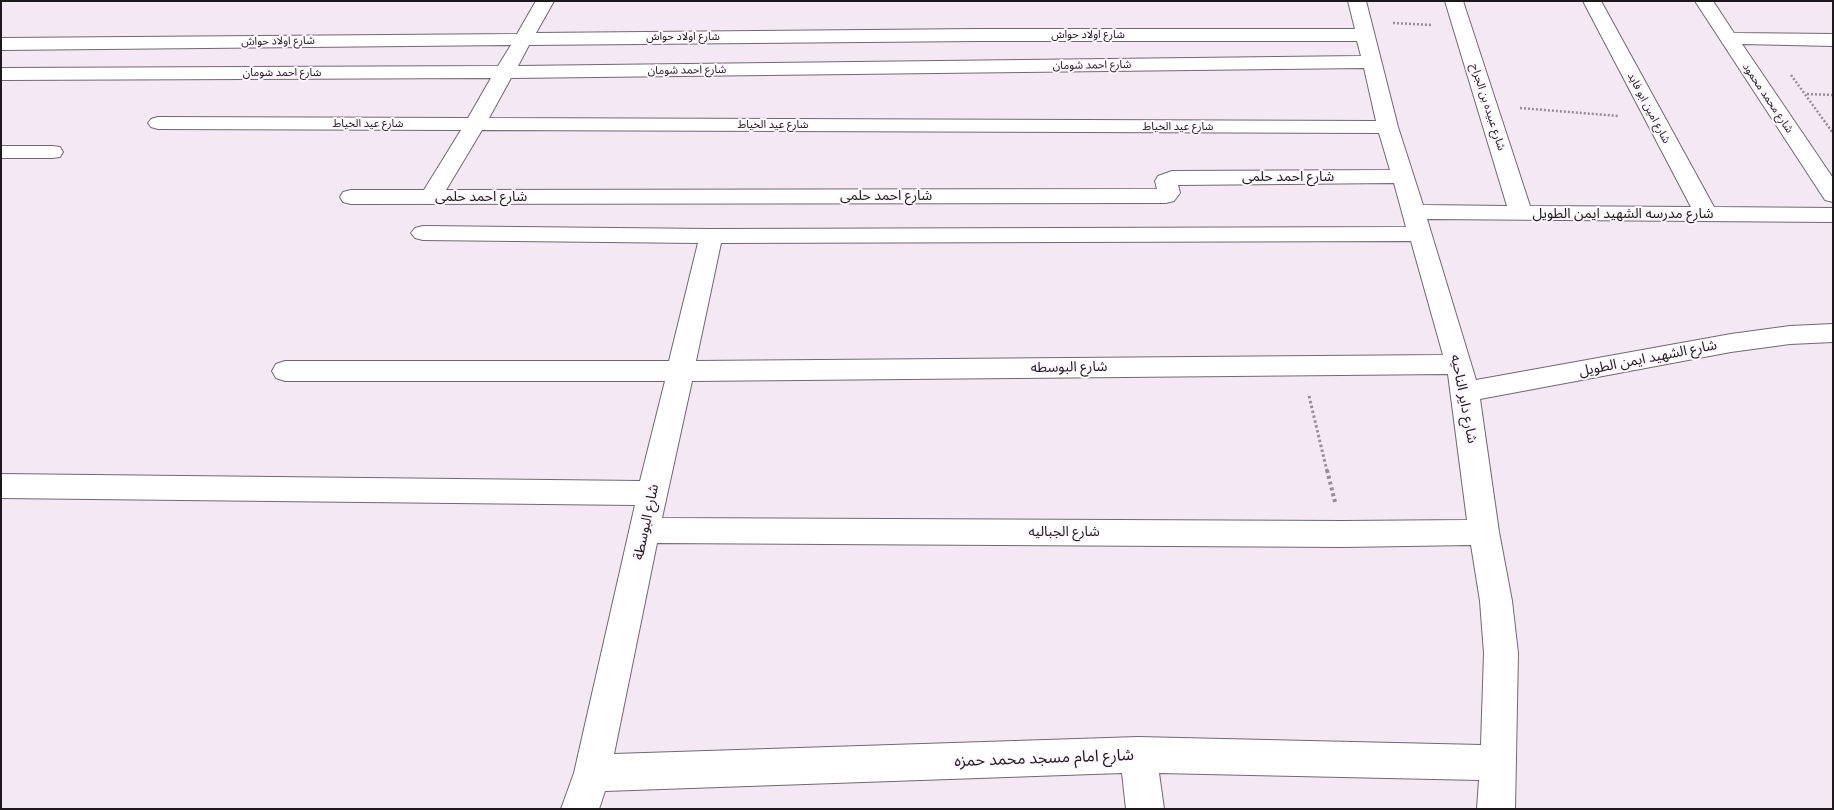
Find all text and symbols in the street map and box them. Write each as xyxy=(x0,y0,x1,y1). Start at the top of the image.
street label: شارع اولاد حواش xyxy=(1051,28,1125,42)
street label: شارع اولاد حواش xyxy=(646,30,720,44)
street label: شارع اولاد حواش xyxy=(241,34,315,48)
street label: شارع احمد شومان xyxy=(1053,58,1131,72)
street label: شارع محمد محمود xyxy=(1740,61,1796,135)
street label: شارع عبيده بن الجراح xyxy=(1468,62,1508,152)
street label: شارع احمد شومان xyxy=(648,63,726,77)
street label: شارع احمد شومان xyxy=(243,66,321,80)
street label: شارع امين ابو فايد xyxy=(1625,70,1673,146)
street label: شارع عيد الخياط xyxy=(333,117,403,131)
street label: شارع عيد الخياط xyxy=(738,118,808,132)
street label: شارع عيد الخياط xyxy=(1143,120,1213,134)
street label: شارع احمد حلمى xyxy=(1242,169,1334,185)
street label: شارع احمد حلمى xyxy=(840,188,932,204)
street label: شارع احمد حلمى xyxy=(435,189,527,205)
street label: شارع مدرسه الشهيد ايمن الطويل xyxy=(1533,206,1713,222)
street label: شارع الشهيد ايمن الطويل xyxy=(1578,336,1718,380)
street label: شارع داير الناحيه xyxy=(1447,353,1481,445)
street label: شارع البوسطه xyxy=(1030,358,1108,376)
street label: شارع البوسطة xyxy=(630,483,662,561)
street label: شارع الجباليه xyxy=(1028,524,1100,540)
street label: شارع امام مسجد محمد حمزه xyxy=(954,745,1134,771)

